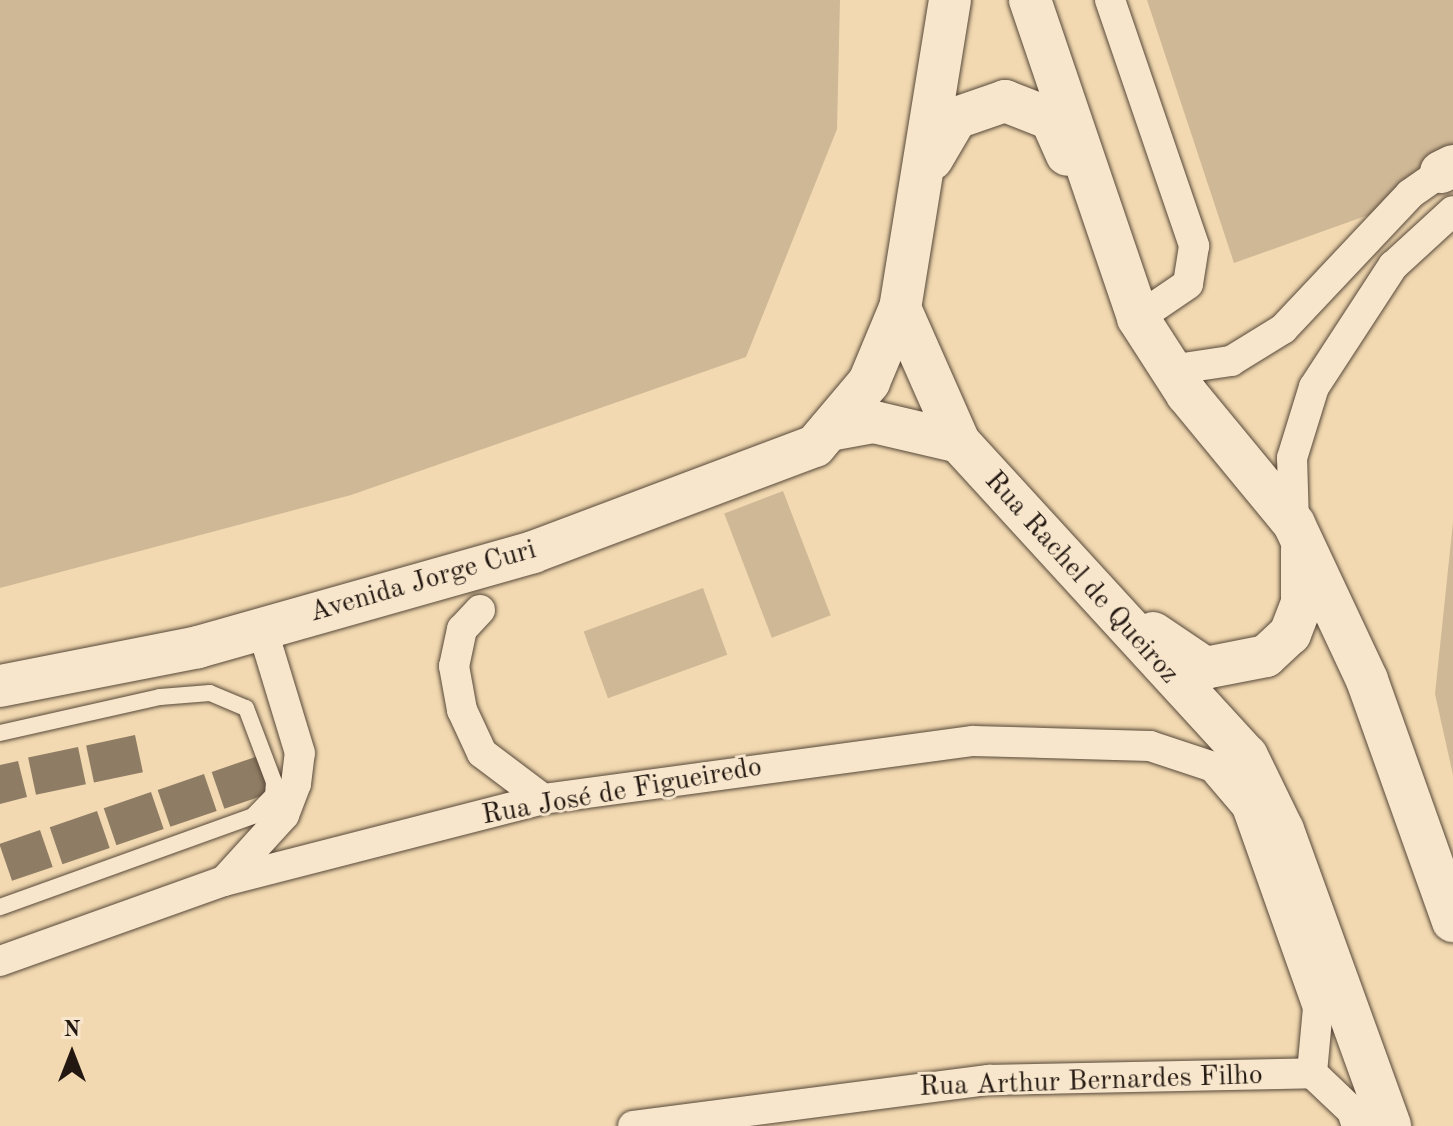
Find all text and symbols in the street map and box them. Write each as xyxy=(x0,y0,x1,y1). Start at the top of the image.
street label: Rua Rachel de Queiroz xyxy=(977,465,1185,691)
street label: Avenida Jorge Curi xyxy=(306,534,540,630)
street label: Rua José de Figueiredo xyxy=(479,751,765,833)
north arrow xyxy=(32,1014,112,1094)
text: N xyxy=(64,1019,80,1041)
street label: Rua Arthur Bernardes Filho xyxy=(919,1059,1263,1105)

